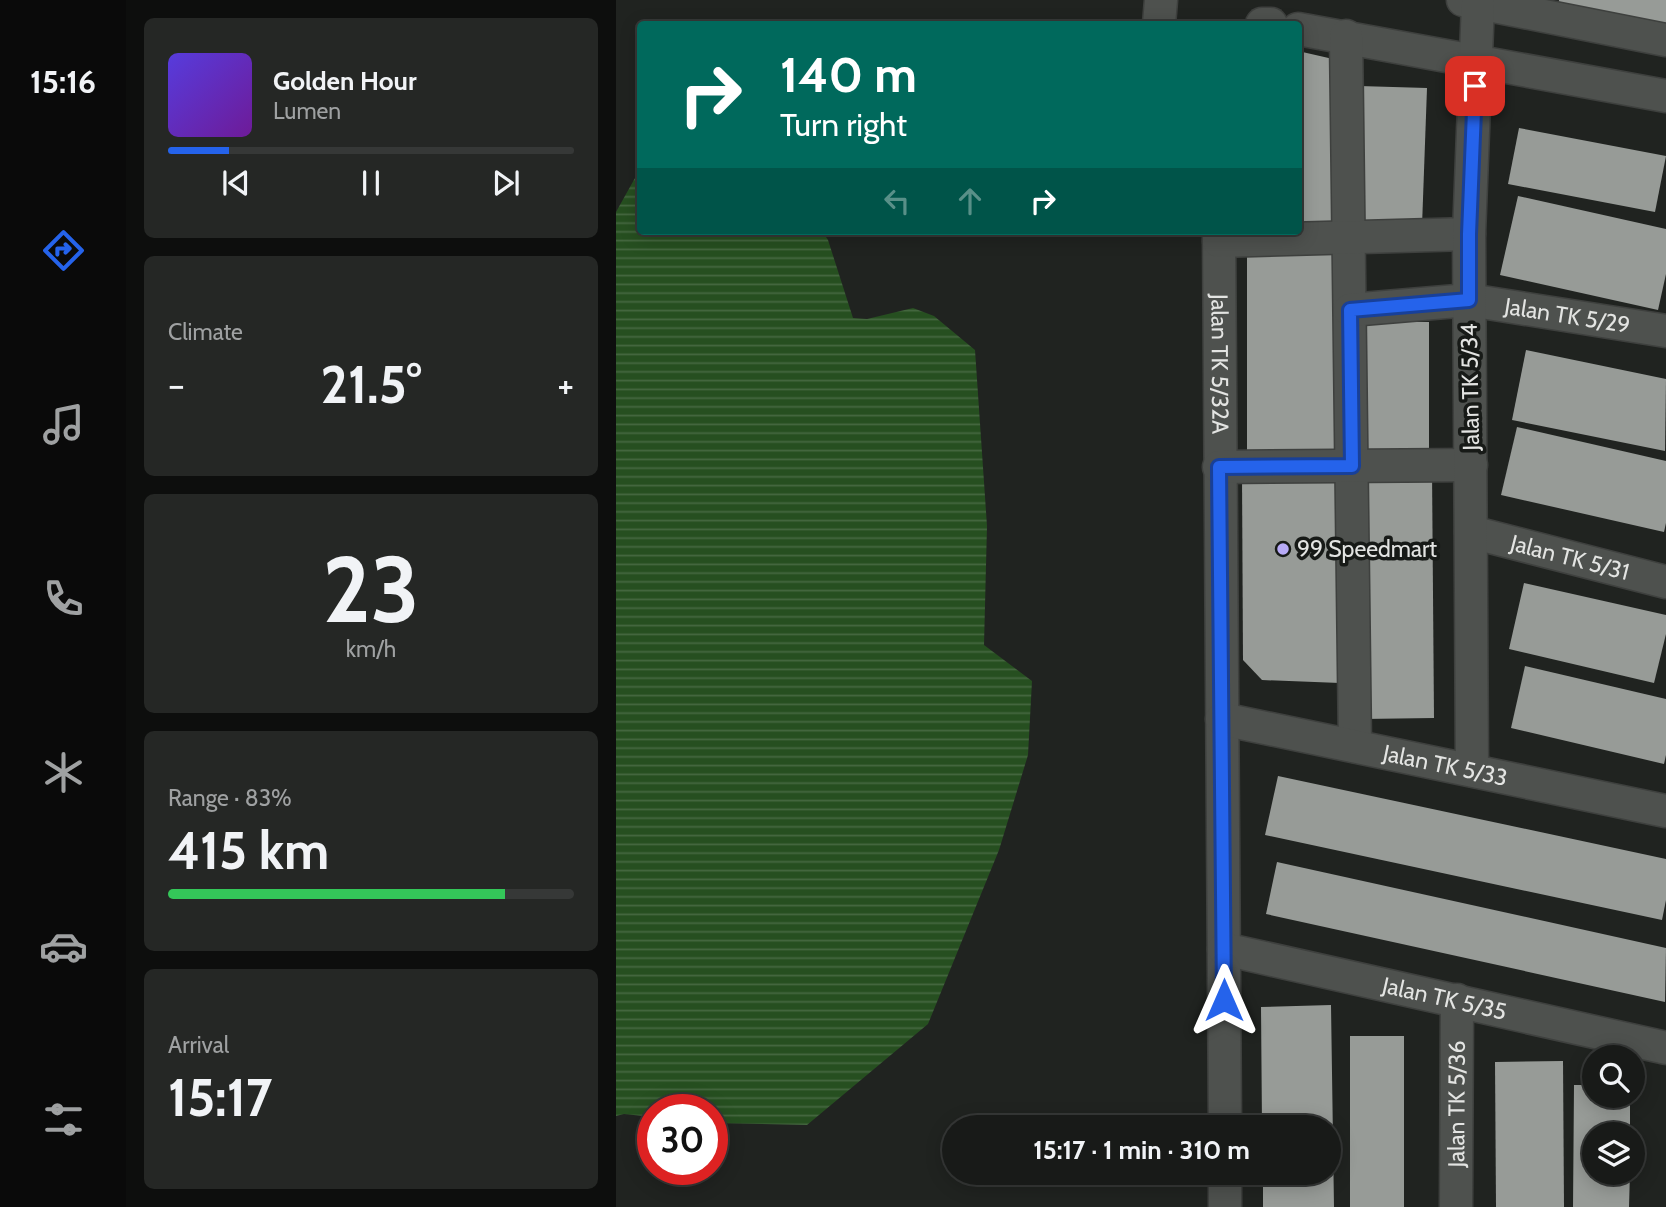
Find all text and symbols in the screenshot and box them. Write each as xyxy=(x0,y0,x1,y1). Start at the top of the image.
text: 140 m xyxy=(780,45,917,104)
icon: right xyxy=(665,49,756,140)
pin xyxy=(1445,56,1505,116)
text: 15:16 xyxy=(30,62,96,101)
text: Golden Hour xyxy=(273,65,416,97)
icon: arrive xyxy=(1456,67,1494,105)
text: Lumen xyxy=(273,97,341,125)
text: Turn right xyxy=(780,105,907,144)
icon: previous xyxy=(217,164,255,202)
icon: pause xyxy=(352,164,390,202)
icon: next xyxy=(487,164,525,202)
icon: left xyxy=(878,182,916,220)
icon: ahead xyxy=(951,182,989,220)
icon: right xyxy=(1024,182,1062,220)
icon: directions xyxy=(39,226,88,275)
street label: Jalan TK 5/29 xyxy=(1502,292,1632,339)
street label: Jalan TK 5/32A xyxy=(1205,293,1234,434)
text: Climate xyxy=(168,318,243,346)
street label: Jalan TK 5/34 xyxy=(1455,323,1485,452)
text: 21.5° xyxy=(320,353,422,416)
text: − xyxy=(168,361,185,408)
text: + xyxy=(557,361,574,408)
icon: music xyxy=(39,400,88,449)
street label: Jalan TK 5/31 xyxy=(1506,528,1632,586)
text: 23 xyxy=(322,534,420,645)
place label: 99 Speedmart xyxy=(1297,535,1437,563)
marker: 99 Speedmart xyxy=(1275,541,1291,557)
icon: phone xyxy=(39,574,88,623)
text: km/h xyxy=(346,635,396,663)
street label: Jalan TK 5/33 xyxy=(1380,739,1510,792)
icon: climate xyxy=(39,748,88,797)
text: Range · 83% xyxy=(168,784,292,812)
text: 415 km xyxy=(168,819,329,882)
icon: car xyxy=(39,922,88,971)
position arrow xyxy=(1187,963,1261,1037)
street label: Jalan TK 5/35 xyxy=(1379,971,1509,1026)
text: Arrival xyxy=(168,1031,229,1059)
street label: Jalan TK 5/36 xyxy=(1442,1040,1471,1169)
map controls xyxy=(1582,1045,1645,1185)
button: search xyxy=(1582,1045,1645,1108)
text: 15:17 xyxy=(168,1066,272,1129)
speed limit sign: 30 xyxy=(637,1094,728,1185)
icon: filters xyxy=(39,1095,88,1144)
button: layers xyxy=(1582,1122,1645,1185)
text: 15:17 · 1 min · 310 m xyxy=(1033,1134,1250,1166)

